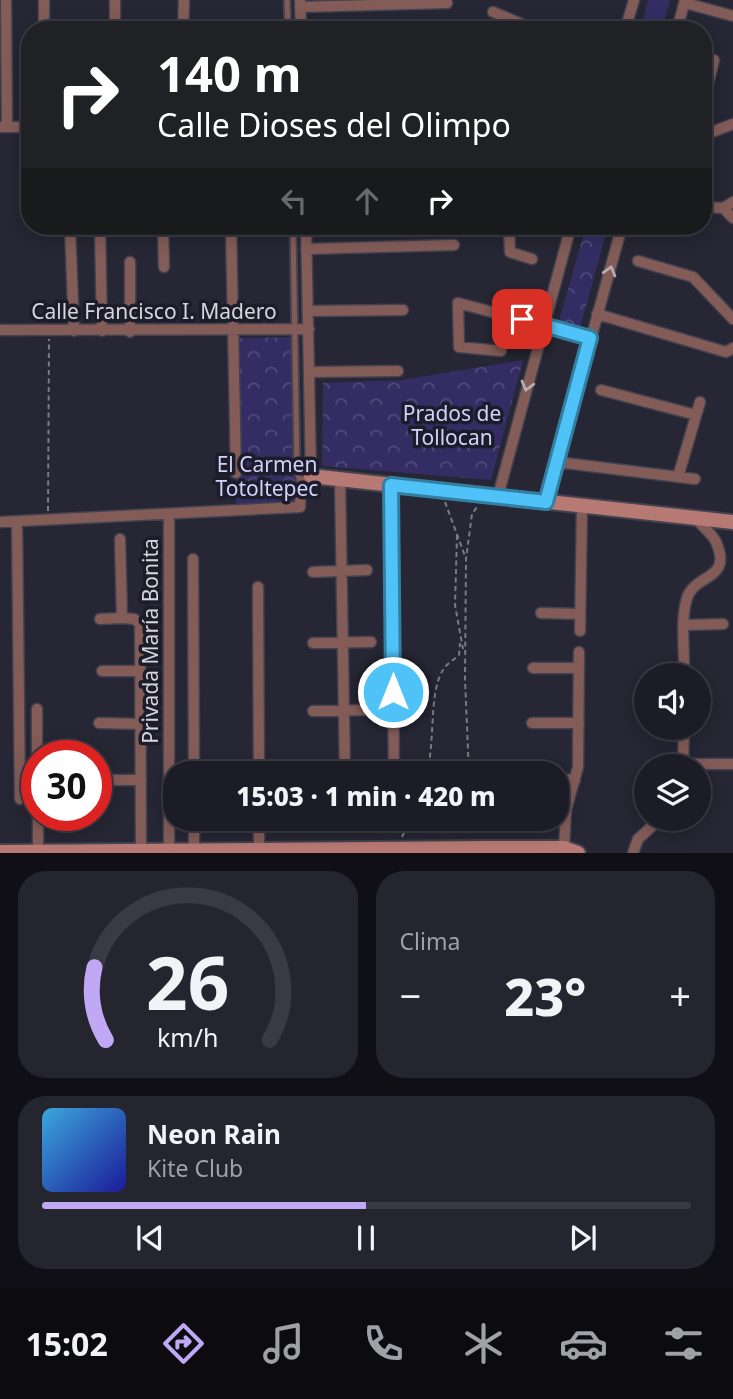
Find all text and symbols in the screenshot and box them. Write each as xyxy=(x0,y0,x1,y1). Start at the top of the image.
text: 140 m xyxy=(157,40,302,106)
icon: right xyxy=(42,49,133,140)
text: Calle Dioses del Olimpo xyxy=(157,103,511,146)
icon: left xyxy=(275,182,313,220)
icon: ahead xyxy=(348,182,386,220)
icon: right xyxy=(421,182,459,220)
one-way arrow xyxy=(601,265,616,277)
pin xyxy=(492,289,552,349)
street label: Calle Francisco I. Madero xyxy=(31,297,277,325)
icon: arrive xyxy=(503,300,541,338)
one-way arrow xyxy=(521,380,535,392)
park label: Prados de Tollocan xyxy=(403,399,501,451)
park label: El Carmen Totoltepec xyxy=(216,450,318,502)
street label: Privada María Bonita xyxy=(136,538,164,744)
position arrow xyxy=(356,655,430,729)
map controls xyxy=(634,663,711,831)
button: sound xyxy=(634,663,711,740)
speed limit sign: 30 xyxy=(21,740,112,831)
button: layers xyxy=(634,754,711,831)
text: 15:03 · 1 min · 420 m xyxy=(236,778,496,814)
text: Clima xyxy=(400,925,460,957)
text: 26 xyxy=(146,933,229,1032)
text: 23° xyxy=(504,960,586,1031)
text: − xyxy=(400,969,421,1021)
text: + xyxy=(669,969,691,1021)
text: km/h xyxy=(157,1020,219,1054)
text: Neon Rain xyxy=(147,1116,281,1152)
text: Kite Club xyxy=(147,1152,243,1184)
icon: previous xyxy=(131,1219,169,1257)
icon: pause xyxy=(347,1219,385,1257)
icon: next xyxy=(564,1219,602,1257)
icon: directions xyxy=(159,1319,208,1368)
icon: music xyxy=(259,1319,308,1368)
icon: phone xyxy=(359,1319,408,1368)
icon: climate xyxy=(459,1319,508,1368)
icon: car xyxy=(559,1319,608,1368)
icon: filters xyxy=(659,1319,708,1368)
text: 15:02 xyxy=(25,1322,108,1365)

